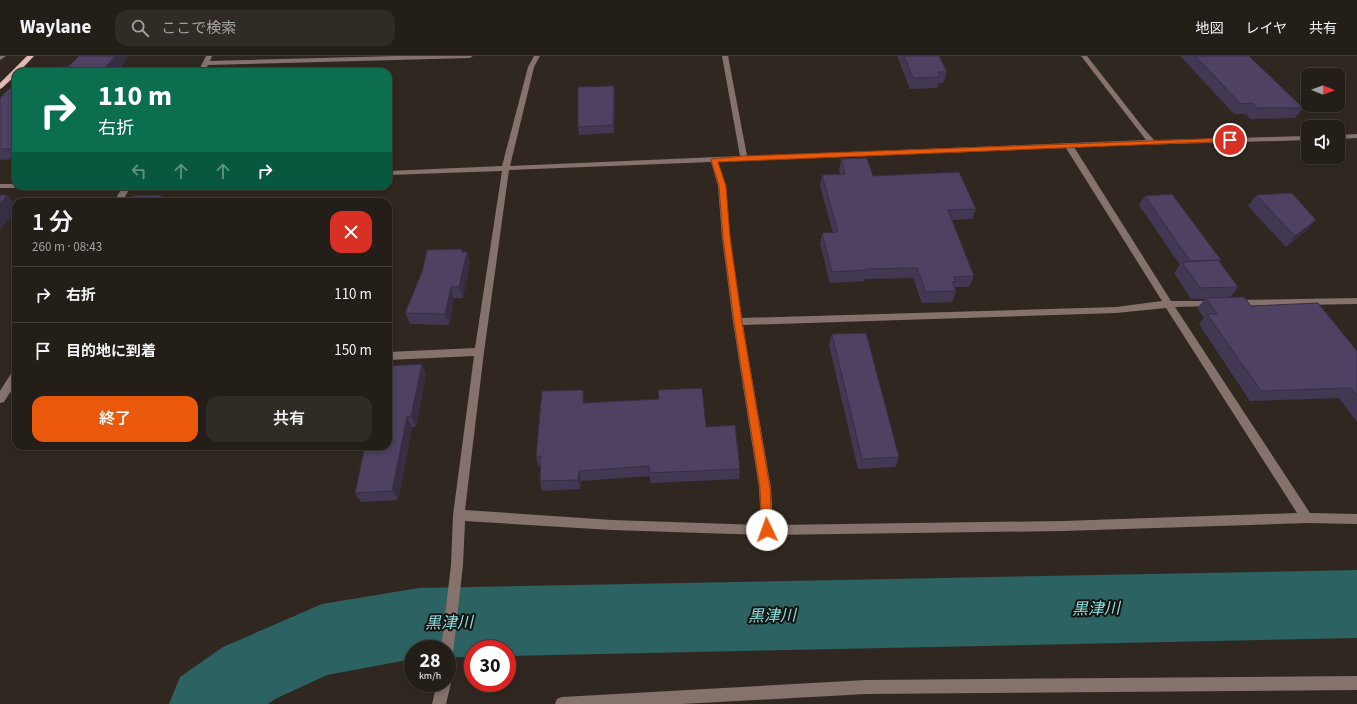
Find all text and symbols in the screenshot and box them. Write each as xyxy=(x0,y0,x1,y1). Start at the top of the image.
search box xyxy=(115,10,395,46)
text: Waylane xyxy=(20,14,91,41)
icon: search xyxy=(129,17,151,39)
text: ここで検索 xyxy=(161,18,236,39)
text: 地図 xyxy=(1195,19,1223,39)
text: レイヤ xyxy=(1245,19,1287,39)
text: 共有 xyxy=(1309,19,1337,39)
north arrow xyxy=(1301,68,1345,112)
map controls xyxy=(1301,68,1345,164)
text: 110 m xyxy=(98,76,172,116)
icon: right xyxy=(32,84,84,136)
text: 右折 xyxy=(98,116,134,141)
button: sound xyxy=(1301,120,1345,164)
pin xyxy=(1213,123,1247,157)
icon: arrive xyxy=(1219,129,1241,151)
icon: left xyxy=(128,160,150,182)
icon: ahead xyxy=(170,160,192,182)
icon: ahead xyxy=(212,160,234,182)
icon: right xyxy=(254,160,276,182)
text: 1 分 xyxy=(32,205,73,240)
button: close xyxy=(330,211,372,253)
text: 260 m · 08:43 xyxy=(32,238,102,256)
icon: right xyxy=(32,284,54,306)
text: 110 m xyxy=(334,284,372,305)
text: 右折 xyxy=(66,285,96,306)
icon: arrive xyxy=(32,340,54,362)
text: 150 m xyxy=(334,340,372,361)
text: 目的地に到着 xyxy=(66,341,156,362)
button: 終了 xyxy=(32,396,198,442)
button: 共有 xyxy=(206,396,372,442)
position arrow xyxy=(746,509,788,551)
water label: 黒津川 xyxy=(1072,598,1122,620)
water label: 黒津川 xyxy=(748,605,798,627)
water label: 黒津川 xyxy=(425,612,475,634)
speed limit sign: 30 xyxy=(464,640,516,692)
text: 28 xyxy=(419,647,441,675)
text: km/h xyxy=(419,669,441,683)

